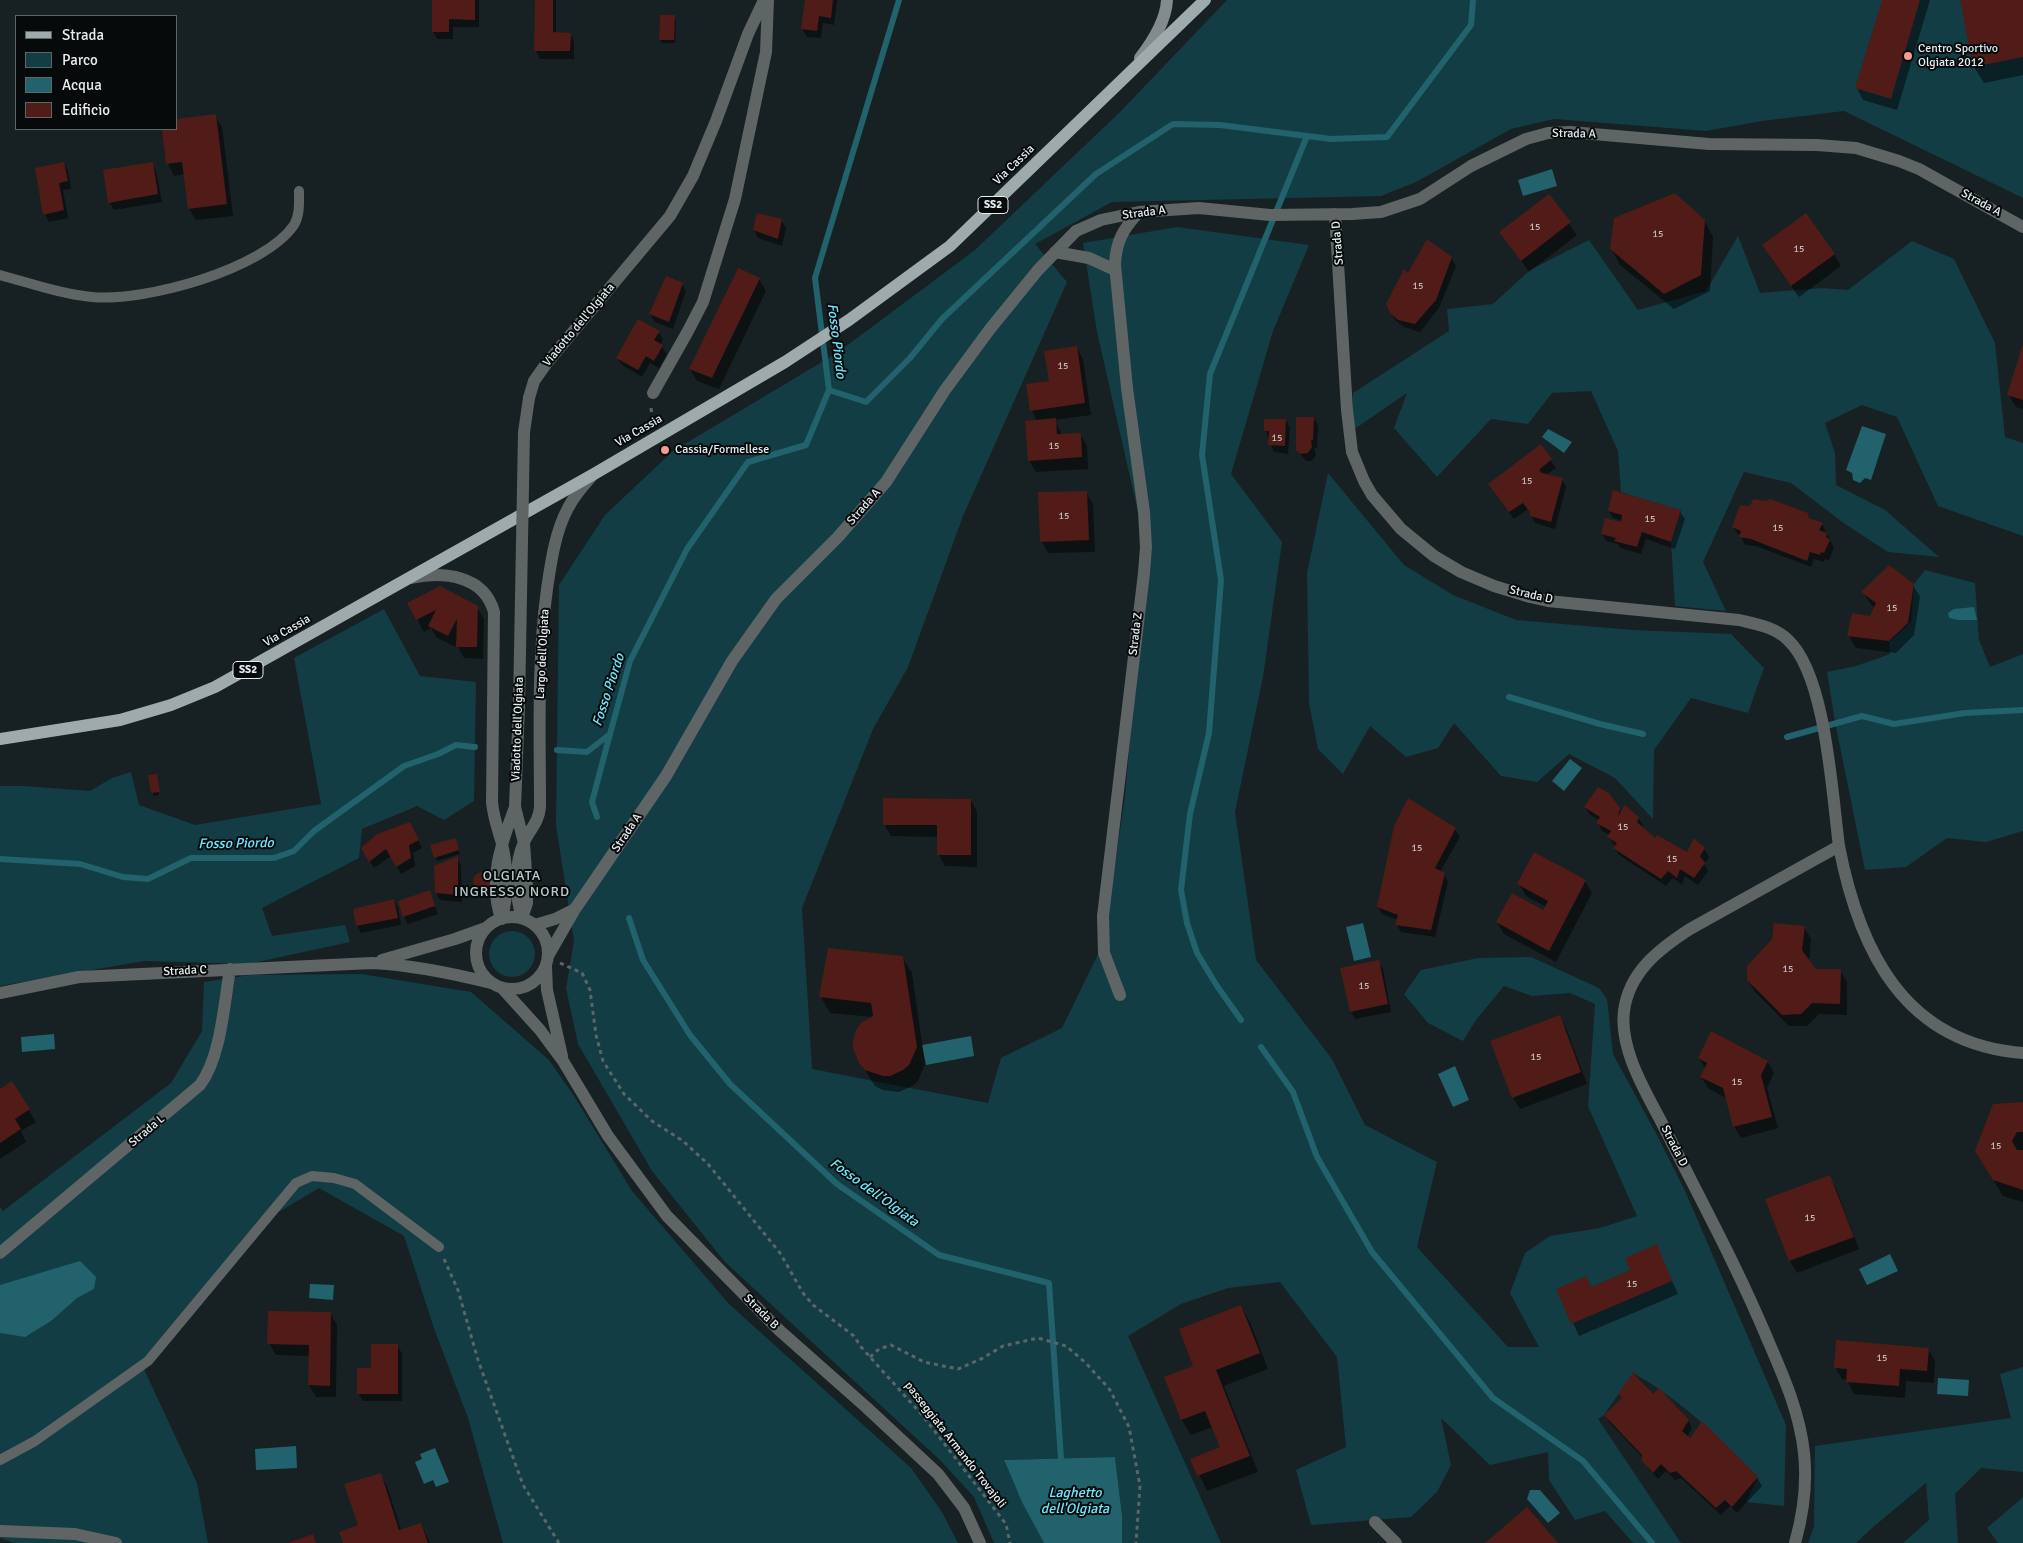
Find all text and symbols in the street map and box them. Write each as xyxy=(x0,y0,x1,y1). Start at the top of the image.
legend xyxy=(15,15,178,130)
text: Strada xyxy=(62,26,104,44)
place label: Centro Sportivo Olgiata 2012 xyxy=(1918,42,1998,70)
marker: Centro Sportivo Olgiata 2012 xyxy=(1902,50,1914,62)
text: Parco xyxy=(62,51,98,69)
text: Acqua xyxy=(62,76,102,94)
text: Edificio xyxy=(62,101,110,119)
street label: Strada A xyxy=(1552,126,1596,142)
street label: Via Cassia xyxy=(990,142,1038,188)
street label: Strada A xyxy=(1958,186,2004,220)
road number: SS2 xyxy=(978,196,1008,214)
street label: Strada A xyxy=(1121,203,1167,223)
street label: Strada D xyxy=(1329,220,1347,266)
house number: 15 xyxy=(1530,221,1540,233)
house number: 15 xyxy=(1653,228,1663,240)
house number: 15 xyxy=(1794,243,1804,255)
street label: Viadotto dell'Olgiata xyxy=(540,280,618,370)
house number: 15 xyxy=(1413,280,1423,292)
water label: Fosso Piordo xyxy=(823,302,849,380)
house number: 15 xyxy=(1058,360,1068,372)
street label: Via Cassia xyxy=(613,412,665,450)
house number: 15 xyxy=(1272,432,1282,444)
house number: 15 xyxy=(1049,440,1059,452)
place label: Cassia/Formellese xyxy=(675,443,769,457)
marker: Cassia/Formellese xyxy=(659,444,671,456)
house number: 15 xyxy=(1522,475,1532,487)
street label: Strada A xyxy=(844,486,884,528)
house number: 15 xyxy=(1059,510,1069,522)
house number: 15 xyxy=(1645,513,1655,525)
house number: 15 xyxy=(1773,522,1783,534)
street label: Strada D xyxy=(1508,583,1554,607)
house number: 15 xyxy=(1887,602,1897,614)
street label: Largo dell'Olgiata xyxy=(533,609,553,699)
street label: Via Cassia xyxy=(261,612,313,650)
street label: Strada Z xyxy=(1126,612,1146,656)
water label: Fosso Piordo xyxy=(589,651,629,729)
road number: SS2 xyxy=(233,662,263,678)
street label: Viadotto dell'Olgiata xyxy=(509,677,527,781)
street label: Strada A xyxy=(609,811,645,855)
house number: 15 xyxy=(1618,821,1628,833)
water label: Fosso Piordo xyxy=(198,835,274,853)
house number: 15 xyxy=(1412,842,1422,854)
house number: 15 xyxy=(1667,853,1677,865)
district label: OLGIATA INGRESSO NORD xyxy=(452,868,572,900)
street label: Strada C xyxy=(163,963,207,979)
house number: 15 xyxy=(1783,963,1793,975)
house number: 15 xyxy=(1359,980,1369,992)
house number: 15 xyxy=(1531,1051,1541,1063)
house number: 15 xyxy=(1732,1076,1742,1088)
street label: Strada L xyxy=(126,1112,168,1150)
street label: Strada D xyxy=(1658,1123,1690,1169)
house number: 15 xyxy=(1991,1140,2001,1152)
water label: Fosso dell’Olgiata xyxy=(826,1155,922,1231)
house number: 15 xyxy=(1805,1212,1815,1224)
house number: 15 xyxy=(1627,1278,1637,1290)
street label: Strada B xyxy=(741,1292,781,1332)
house number: 15 xyxy=(1877,1352,1887,1364)
street label: passeggiata Armando Trovajoli xyxy=(901,1379,1009,1511)
water label: Laghetto dell'Olgiata xyxy=(1041,1485,1109,1518)

